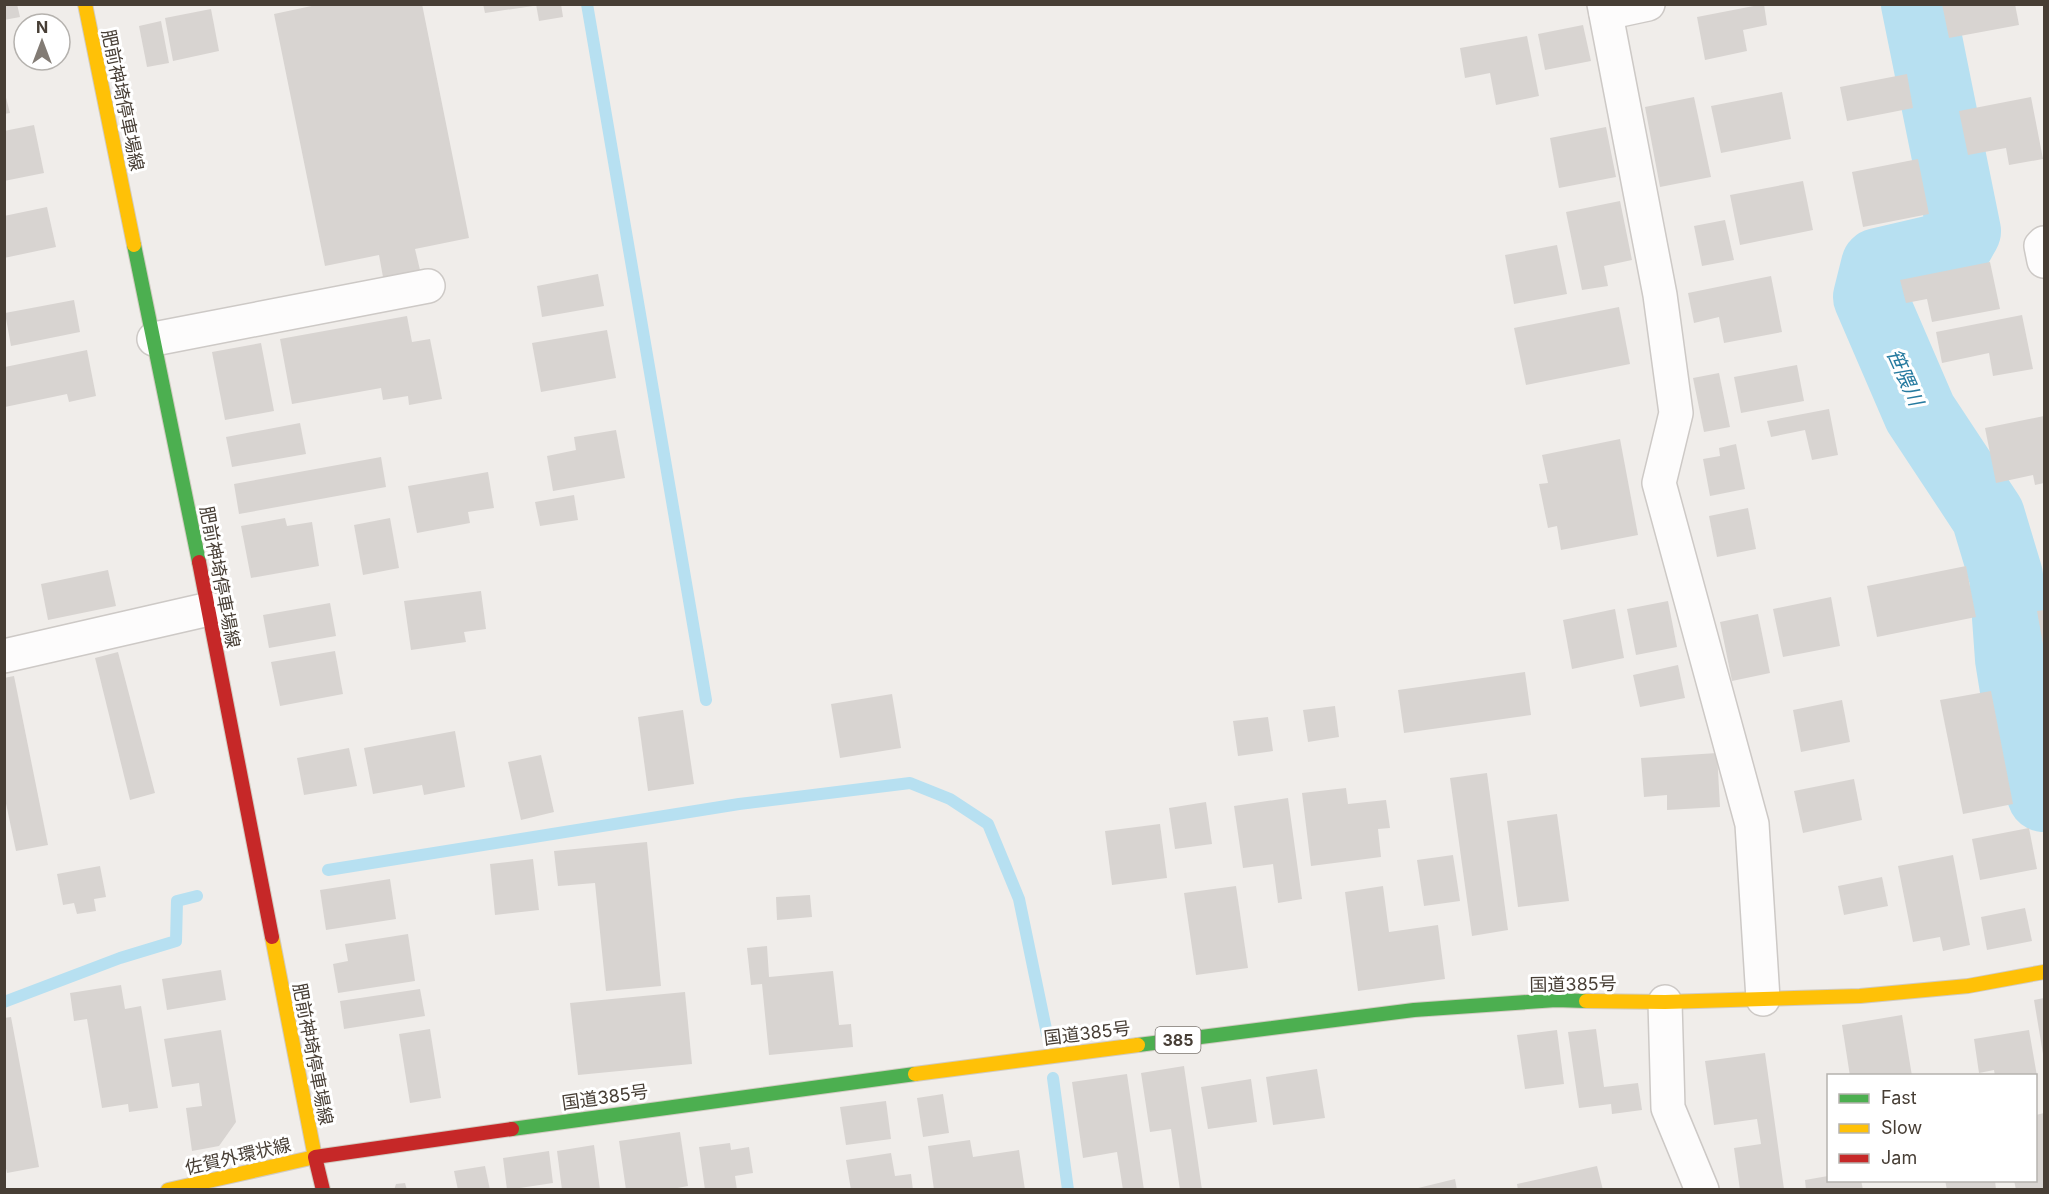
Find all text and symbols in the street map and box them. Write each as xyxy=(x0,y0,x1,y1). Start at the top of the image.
north arrow xyxy=(12,12,72,72)
text: N xyxy=(36,17,48,37)
street label: 肥前神埼停車場線 xyxy=(98,27,148,173)
water label: 笹隈川 xyxy=(1882,345,1929,411)
street label: 肥前神埼停車場線 xyxy=(196,504,244,650)
street label: 国道385号 xyxy=(1529,973,1617,995)
street label: 肥前神埼停車場線 xyxy=(289,981,337,1127)
street label: 国道385号 xyxy=(1042,1017,1132,1049)
road number: 385 xyxy=(1156,1027,1200,1053)
legend xyxy=(1827,1074,2037,1182)
street label: 国道385号 xyxy=(560,1081,650,1113)
text: Fast xyxy=(1881,1087,1917,1108)
text: Slow xyxy=(1881,1117,1922,1138)
street label: 佐賀外環状線 xyxy=(183,1134,293,1178)
text: Jam xyxy=(1881,1147,1917,1168)

